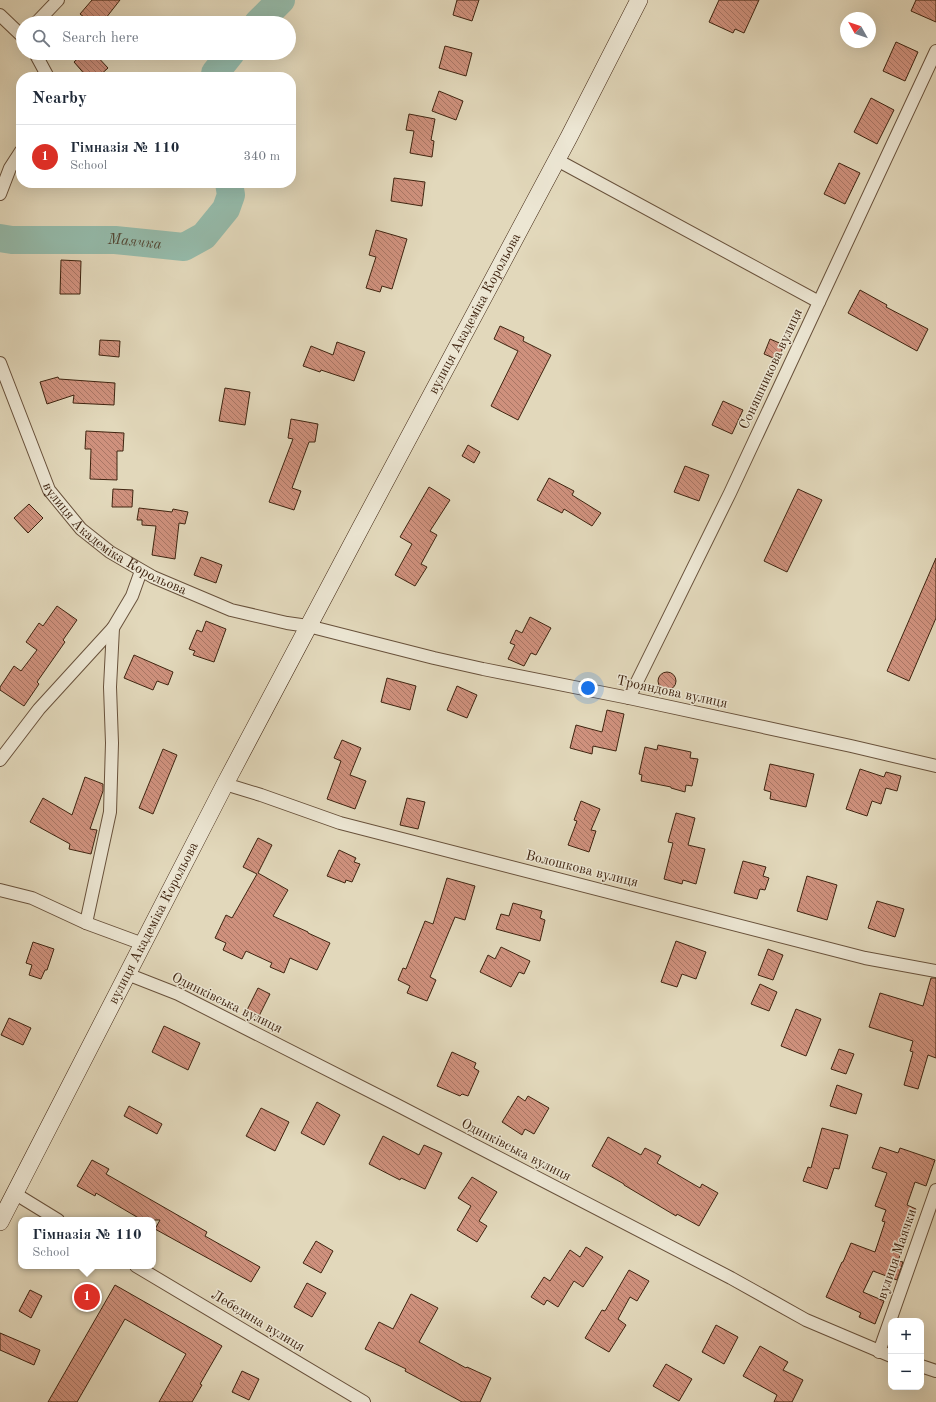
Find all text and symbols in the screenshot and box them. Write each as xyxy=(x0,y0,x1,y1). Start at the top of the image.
north arrow xyxy=(840,12,876,48)
search box xyxy=(16,16,296,60)
icon: search xyxy=(30,27,52,49)
text: Search here xyxy=(62,31,139,46)
text: Nearby xyxy=(32,90,87,107)
text: Гімназія № 110 xyxy=(70,141,179,156)
text: 1 xyxy=(41,150,49,163)
text: 340 m xyxy=(243,150,280,163)
text: School xyxy=(70,159,107,172)
street label: вулиця Академіка Корольова xyxy=(426,231,523,396)
water label: Маячка xyxy=(107,233,162,252)
street label: Соняшникова вулиця xyxy=(737,306,805,432)
street label: вулиця Академіка Корольова xyxy=(40,481,189,597)
street label: Трояндова вулиця xyxy=(615,673,729,711)
your location xyxy=(578,678,598,698)
street label: вулиця Академіка Корольова xyxy=(106,840,201,1006)
street label: Волошкова вулиця xyxy=(524,848,640,890)
street label: Одинківська вулиця xyxy=(169,970,285,1036)
street label: Одинківська вулиця xyxy=(459,1116,573,1184)
street label: вулиця Маячки xyxy=(875,1207,919,1301)
popup xyxy=(18,1217,156,1269)
text: Гімназія № 110 xyxy=(32,1228,142,1243)
text: School xyxy=(32,1246,70,1259)
pin: 1 xyxy=(74,1282,100,1312)
street label: Лебедина вулиця xyxy=(209,1288,307,1354)
map controls xyxy=(888,1318,924,1390)
button: + xyxy=(888,1318,924,1354)
button: − xyxy=(888,1354,924,1390)

